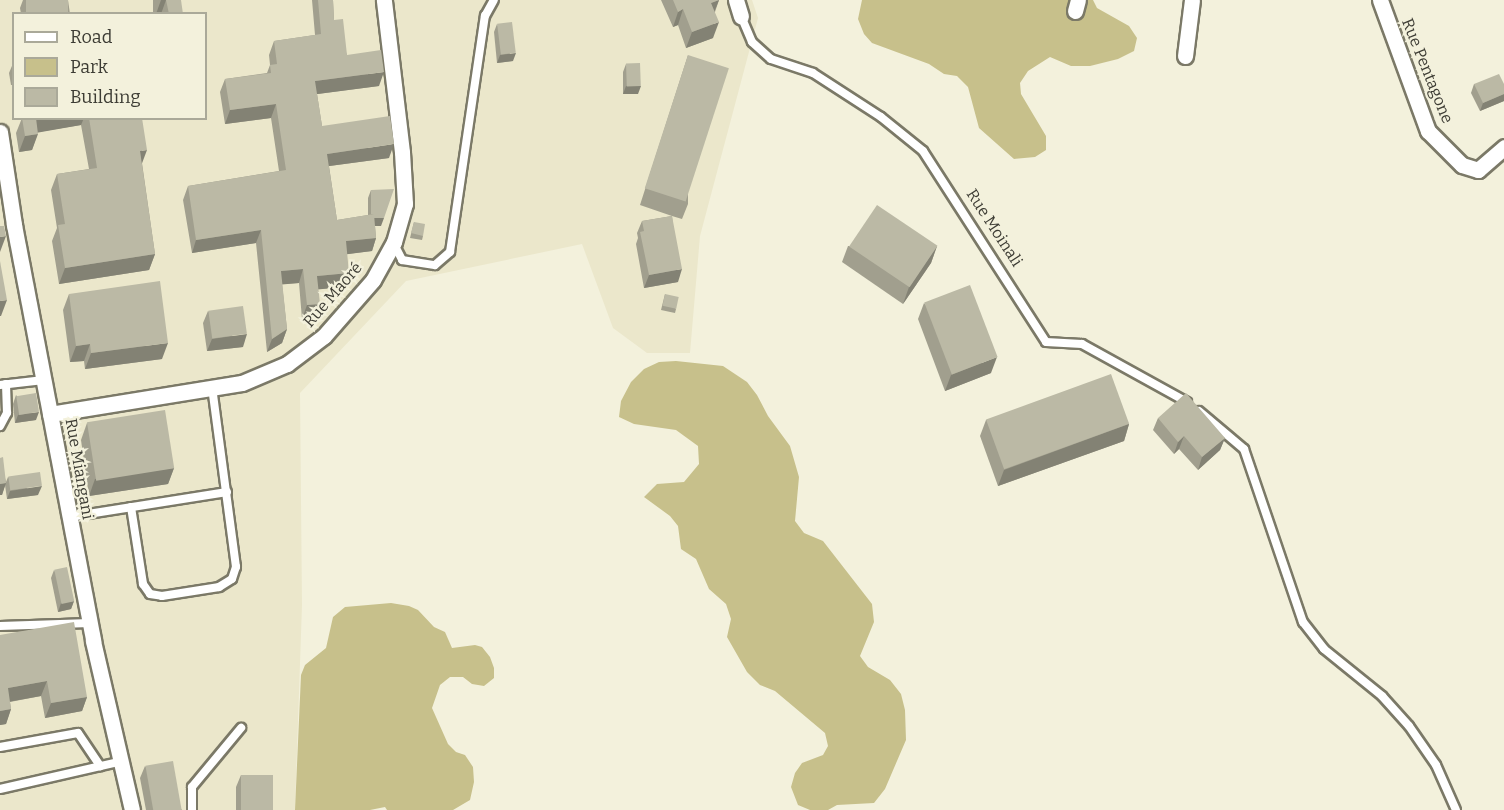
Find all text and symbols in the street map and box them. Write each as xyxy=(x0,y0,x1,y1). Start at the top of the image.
legend xyxy=(12,12,207,120)
street label: Rue Pentagone xyxy=(1397,16,1457,126)
text: Road xyxy=(70,26,112,48)
text: Park xyxy=(70,56,108,78)
text: Building xyxy=(70,86,141,108)
street label: Rue Moinali xyxy=(962,186,1026,270)
street label: Rue Maoré xyxy=(300,259,366,331)
street label: Rue Miangani xyxy=(61,417,97,521)

